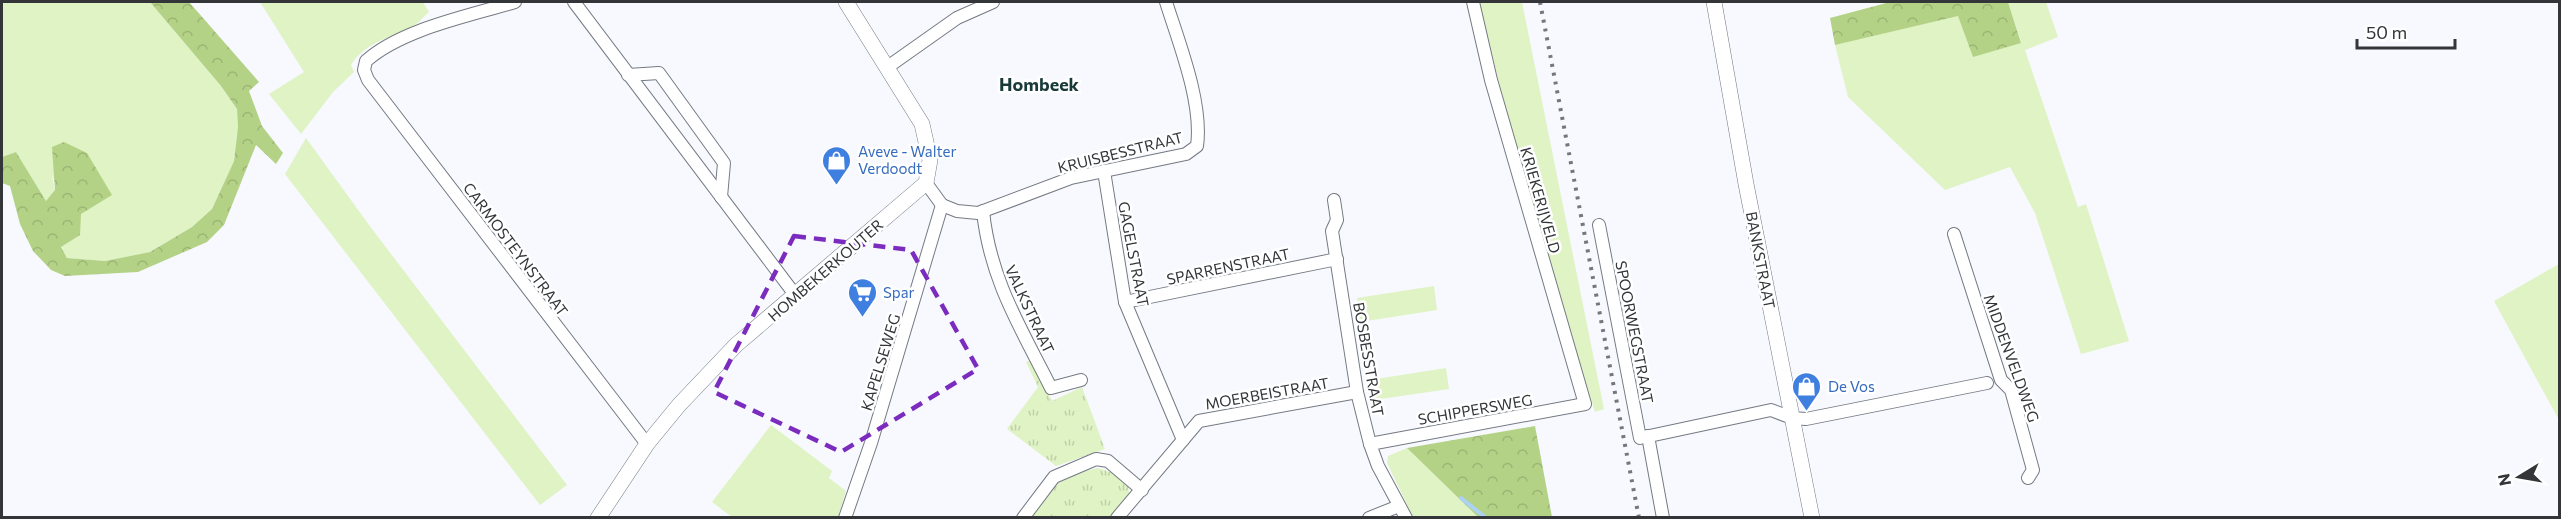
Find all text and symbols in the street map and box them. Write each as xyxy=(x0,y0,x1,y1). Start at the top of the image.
scale bar xyxy=(2357,12,2454,50)
text: 50 m xyxy=(2366,21,2407,43)
district label: Hombeek xyxy=(999,73,1080,95)
street label: KRUISBESSTRAAT xyxy=(1056,128,1185,176)
place label: Aveve - Walter Verdoodt xyxy=(858,142,956,177)
shop icon: Aveve - Walter Verdoodt xyxy=(821,144,853,186)
street label: KRIEKERIJVELD xyxy=(1517,145,1565,255)
street label: CARMOSTEYNSTRAAT xyxy=(460,179,572,320)
street label: GAGELSTRAAT xyxy=(1115,200,1153,308)
street label: BANKSTRAAT xyxy=(1743,210,1779,311)
street label: HOMBEKERKOUTER xyxy=(764,215,886,325)
street label: SPARRENSTRAAT xyxy=(1165,244,1292,288)
street label: SPOORWEGSTRAAT xyxy=(1612,259,1658,405)
street label: VALKSTRAAT xyxy=(1002,262,1058,356)
supermarket icon: Spar xyxy=(846,276,878,318)
place label: Spar xyxy=(883,283,915,301)
street label: MIDDENVELDWEG xyxy=(1981,292,2043,424)
street label: BOSBESSTRAAT xyxy=(1350,301,1388,418)
street label: KAPELSEWEG xyxy=(857,311,903,413)
shop icon: De Vos xyxy=(1791,370,1823,412)
street label: MOERBEISTRAAT xyxy=(1204,373,1331,413)
place label: De Vos xyxy=(1828,377,1875,395)
street label: SCHIPPERSWEG xyxy=(1416,390,1534,428)
north arrow xyxy=(2489,447,2549,507)
text: N xyxy=(2493,472,2514,488)

